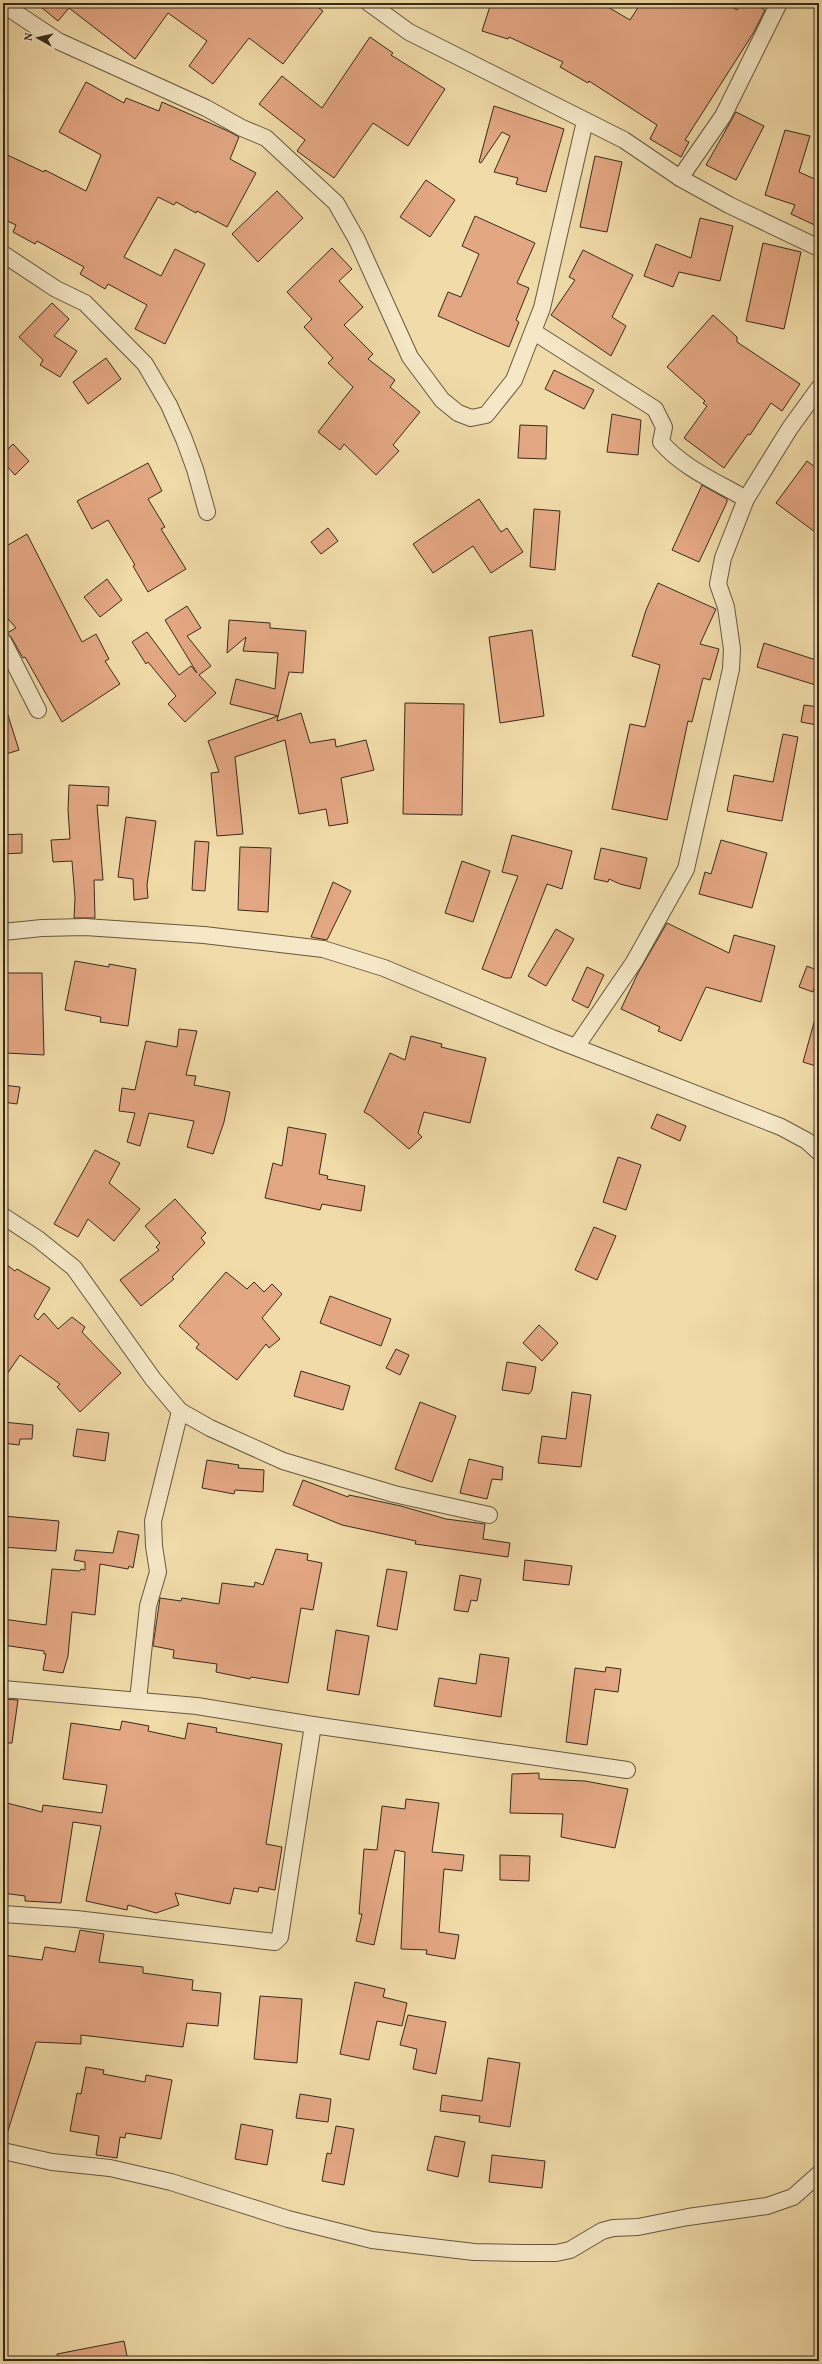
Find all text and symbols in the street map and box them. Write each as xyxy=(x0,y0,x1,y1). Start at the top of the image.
north arrow xyxy=(18,18,58,58)
text: N xyxy=(22,32,38,42)

